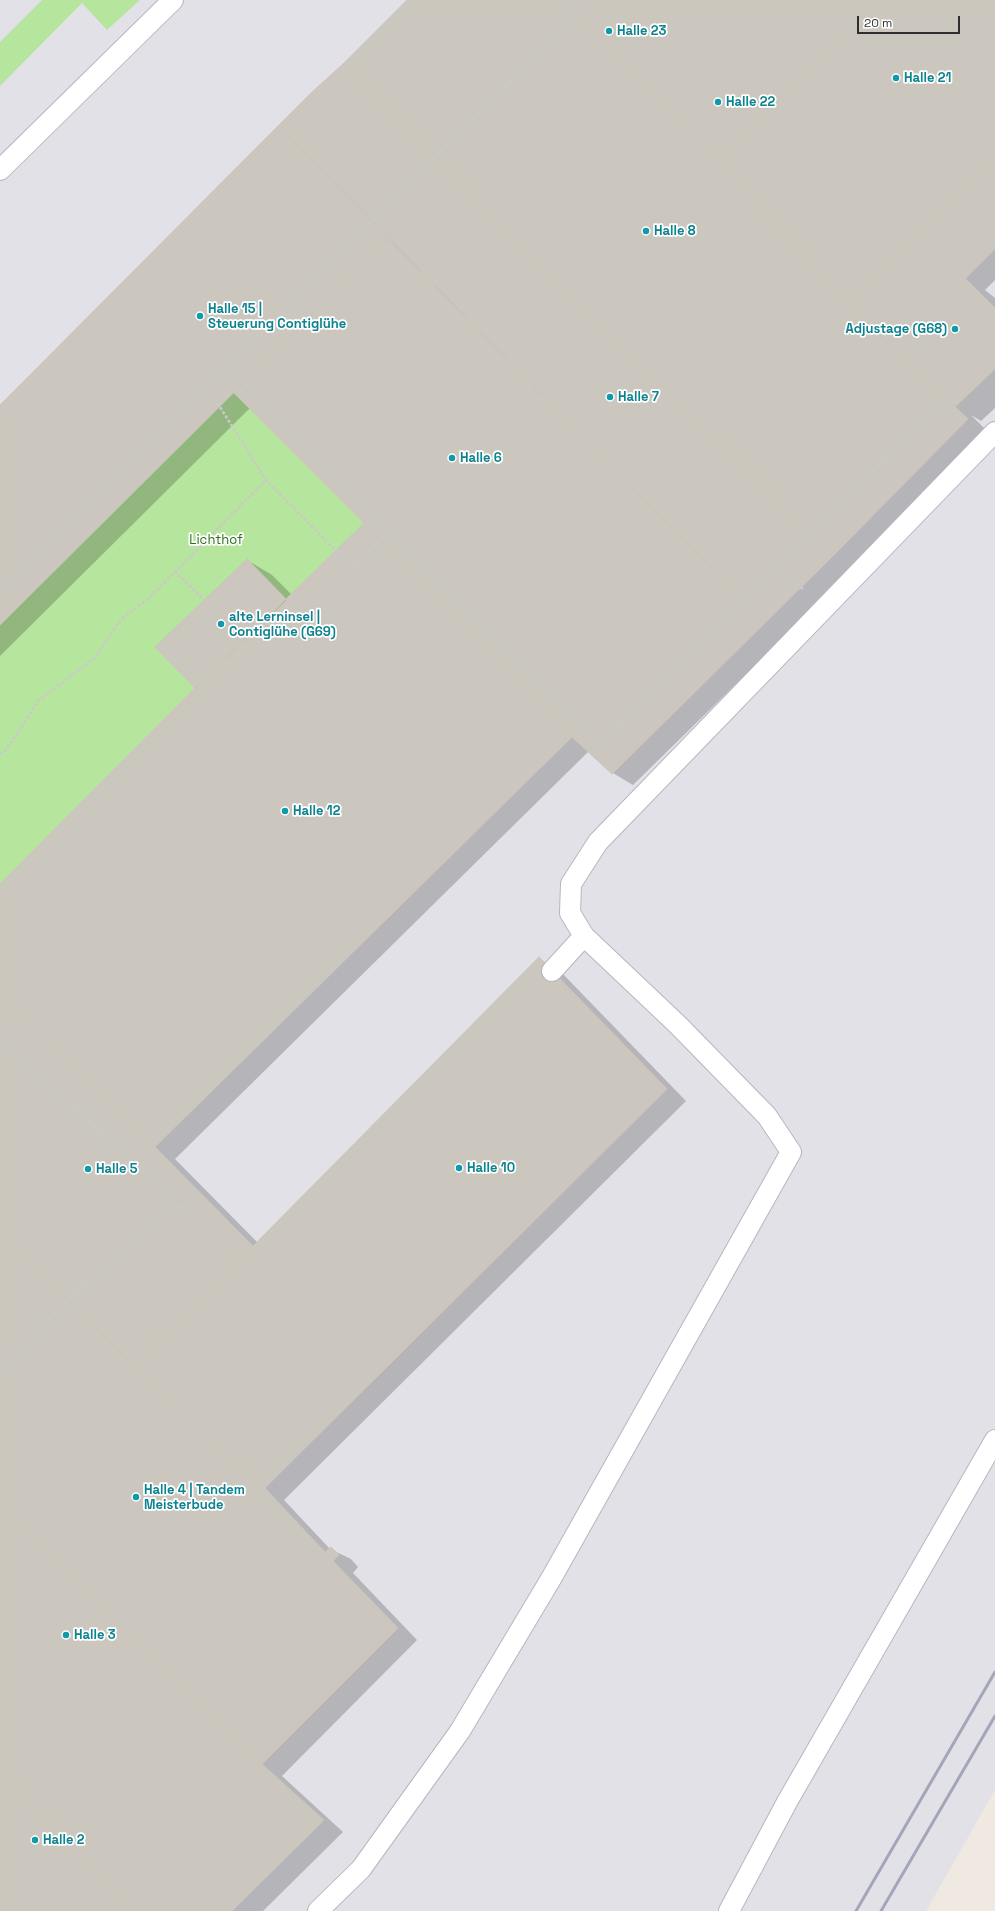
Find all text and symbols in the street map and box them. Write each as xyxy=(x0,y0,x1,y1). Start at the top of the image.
scale bar xyxy=(859,8,962,34)
text: 20 m xyxy=(864,15,892,31)
place label: Halle 23 xyxy=(617,23,666,39)
marker: Halle 23 xyxy=(604,26,614,36)
place label: Halle 21 xyxy=(904,70,951,86)
marker: Halle 21 xyxy=(891,73,901,83)
place label: Halle 22 xyxy=(726,94,775,110)
marker: Halle 22 xyxy=(713,97,723,107)
place label: Halle 8 xyxy=(654,223,696,239)
marker: Halle 8 xyxy=(641,226,651,236)
place label: Halle 15 | Steuerung Contiglühe xyxy=(208,301,346,332)
marker: Halle 15 | Steuerung Contiglühe xyxy=(195,311,205,321)
place label: Adjustage (G68) xyxy=(845,321,947,337)
marker: Adjustage (G68) xyxy=(950,324,960,334)
place label: Halle 7 xyxy=(618,389,659,405)
marker: Halle 7 xyxy=(605,392,615,402)
place label: Halle 6 xyxy=(460,450,502,466)
marker: Halle 6 xyxy=(447,453,457,463)
park label: Lichthof xyxy=(189,532,243,548)
place label: alte Lerninsel | Contiglühe (G69) xyxy=(229,609,336,640)
marker: alte Lerninsel | Contiglühe (G69) xyxy=(216,619,226,629)
place label: Halle 12 xyxy=(293,803,340,819)
marker: Halle 12 xyxy=(280,806,290,816)
place label: Halle 10 xyxy=(467,1160,515,1176)
place label: Halle 5 xyxy=(96,1161,138,1177)
marker: Halle 10 xyxy=(454,1163,464,1173)
marker: Halle 5 xyxy=(83,1164,93,1174)
place label: Halle 4 | Tandem Meisterbude xyxy=(144,1482,245,1513)
marker: Halle 4 | Tandem Meisterbude xyxy=(131,1492,141,1502)
place label: Halle 3 xyxy=(74,1627,116,1643)
marker: Halle 3 xyxy=(61,1630,71,1640)
place label: Halle 2 xyxy=(43,1832,84,1848)
marker: Halle 2 xyxy=(30,1835,40,1845)

